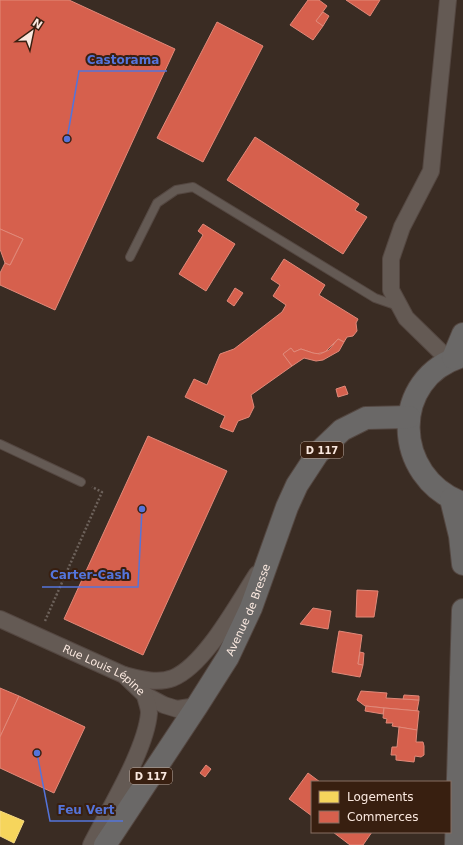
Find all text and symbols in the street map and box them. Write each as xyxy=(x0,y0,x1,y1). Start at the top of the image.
north arrow xyxy=(12,12,52,52)
text: N xyxy=(30,16,45,32)
callout: Castorama xyxy=(79,47,167,71)
text: Castorama xyxy=(87,53,159,67)
road number: D 117 xyxy=(301,442,343,458)
street label: Avenue de Bresse xyxy=(223,562,273,658)
callout: Carter-Cash xyxy=(42,563,138,587)
text: Carter-Cash xyxy=(50,568,130,582)
street label: Rue Louis Lépine xyxy=(61,642,147,698)
road number: D 117 xyxy=(130,768,172,784)
legend xyxy=(311,781,451,833)
text: Logements xyxy=(347,790,413,804)
callout: Feu Vert xyxy=(50,797,123,821)
text: Feu Vert xyxy=(58,803,115,817)
text: Commerces xyxy=(347,810,418,824)

